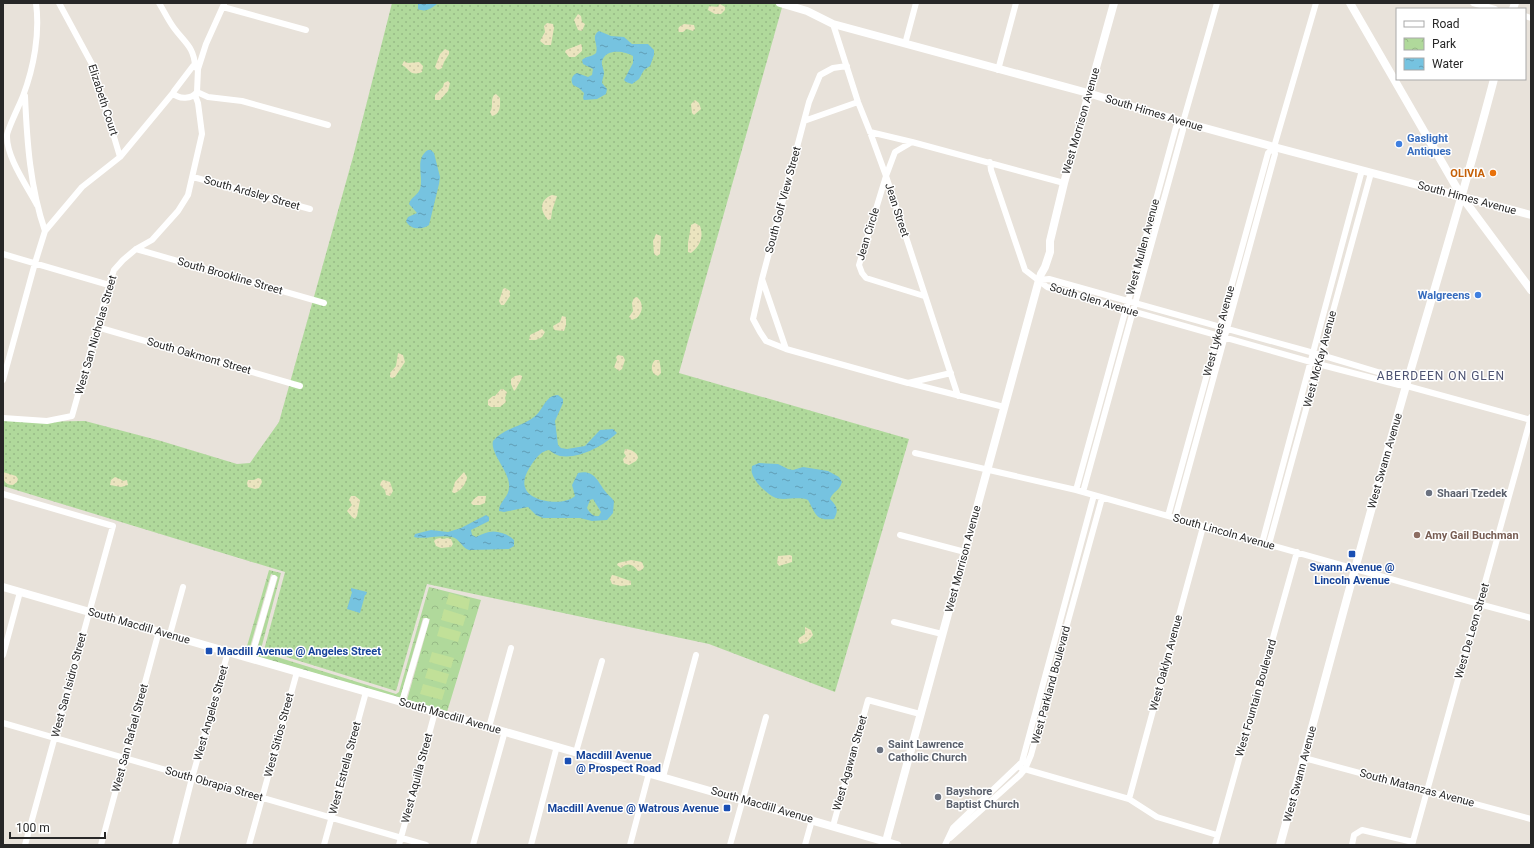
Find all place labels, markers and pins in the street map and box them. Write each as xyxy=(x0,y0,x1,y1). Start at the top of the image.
place label: Gaslight Antiques xyxy=(1407,132,1451,158)
marker: Gaslight Antiques xyxy=(1394,139,1404,149)
place label: OLIVIA xyxy=(1450,167,1486,180)
marker: OLIVIA xyxy=(1488,168,1498,178)
place label: Walgreens xyxy=(1418,289,1470,302)
marker: Walgreens xyxy=(1473,290,1483,300)
place label: Shaari Tzedek xyxy=(1437,487,1507,500)
marker: Shaari Tzedek xyxy=(1424,488,1434,498)
place label: Amy Gail Buchman xyxy=(1425,529,1519,542)
marker: Amy Gail Buchman xyxy=(1412,530,1422,540)
marker: Swann Avenue @ Lincoln Avenue xyxy=(1347,549,1357,559)
place label: Swann Avenue @ Lincoln Avenue xyxy=(1309,561,1395,587)
place label: Macdill Avenue @ Angeles Street xyxy=(217,645,381,658)
marker: Macdill Avenue @ Angeles Street xyxy=(204,646,214,656)
place label: Saint Lawrence Catholic Church xyxy=(888,738,967,764)
marker: Saint Lawrence Catholic Church xyxy=(875,745,885,755)
place label: Macdill Avenue @ Prospect Road xyxy=(576,749,661,775)
marker: Macdill Avenue @ Prospect Road xyxy=(563,756,573,766)
place label: Bayshore Baptist Church xyxy=(946,785,1019,811)
marker: Bayshore Baptist Church xyxy=(933,792,943,802)
place label: Macdill Avenue @ Watrous Avenue xyxy=(547,802,719,815)
marker: Macdill Avenue @ Watrous Avenue xyxy=(722,803,732,813)

